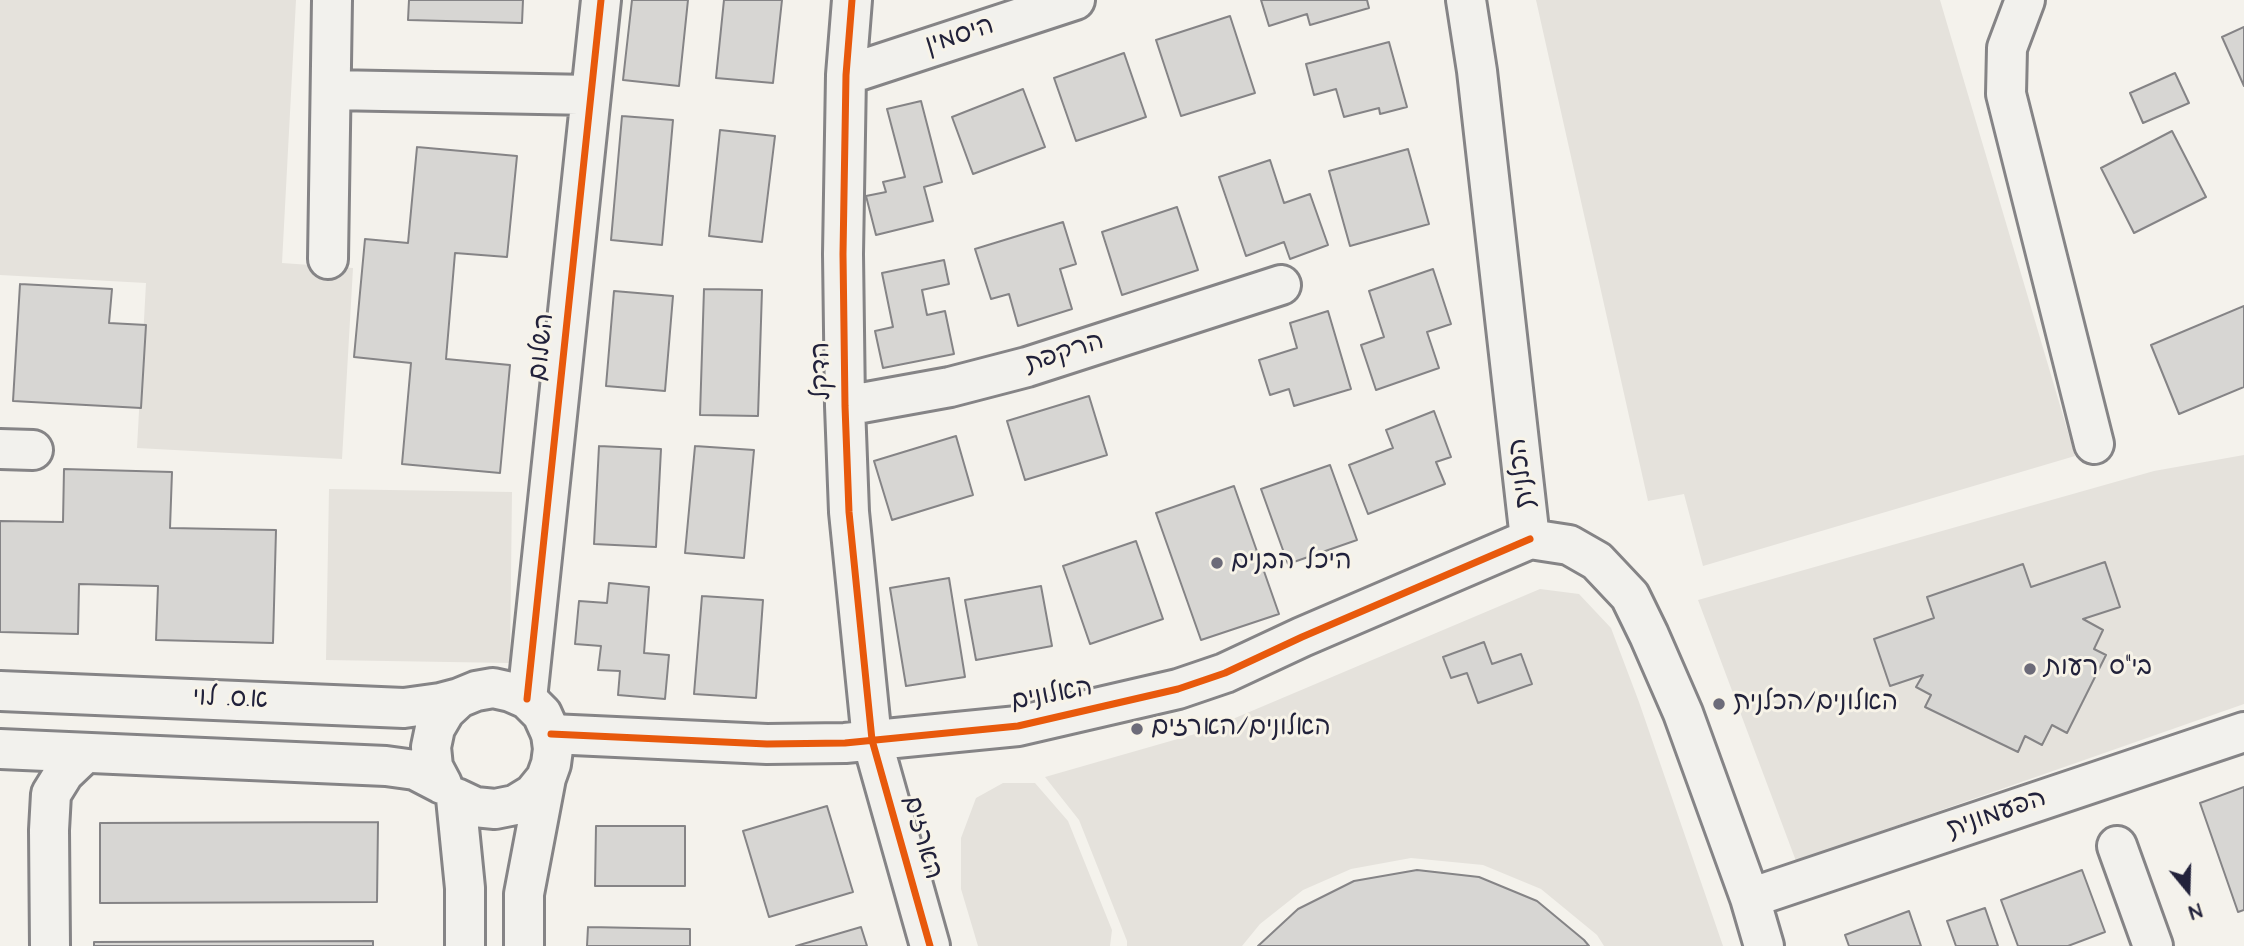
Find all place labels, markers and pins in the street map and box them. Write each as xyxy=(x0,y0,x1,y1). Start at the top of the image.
place label: היכל הבנים xyxy=(1231,547,1352,579)
marker: היכל הבנים xyxy=(1209,555,1225,571)
place label: בי"ס רעות xyxy=(2044,653,2152,685)
marker: בי"ס רעות xyxy=(2022,661,2038,677)
place label: האלונים/הכלנית xyxy=(1733,688,1898,720)
marker: האלונים/הכלנית xyxy=(1711,696,1727,712)
place label: האלונים/הארזים xyxy=(1151,713,1331,745)
marker: האלונים/הארזים xyxy=(1129,721,1145,737)

